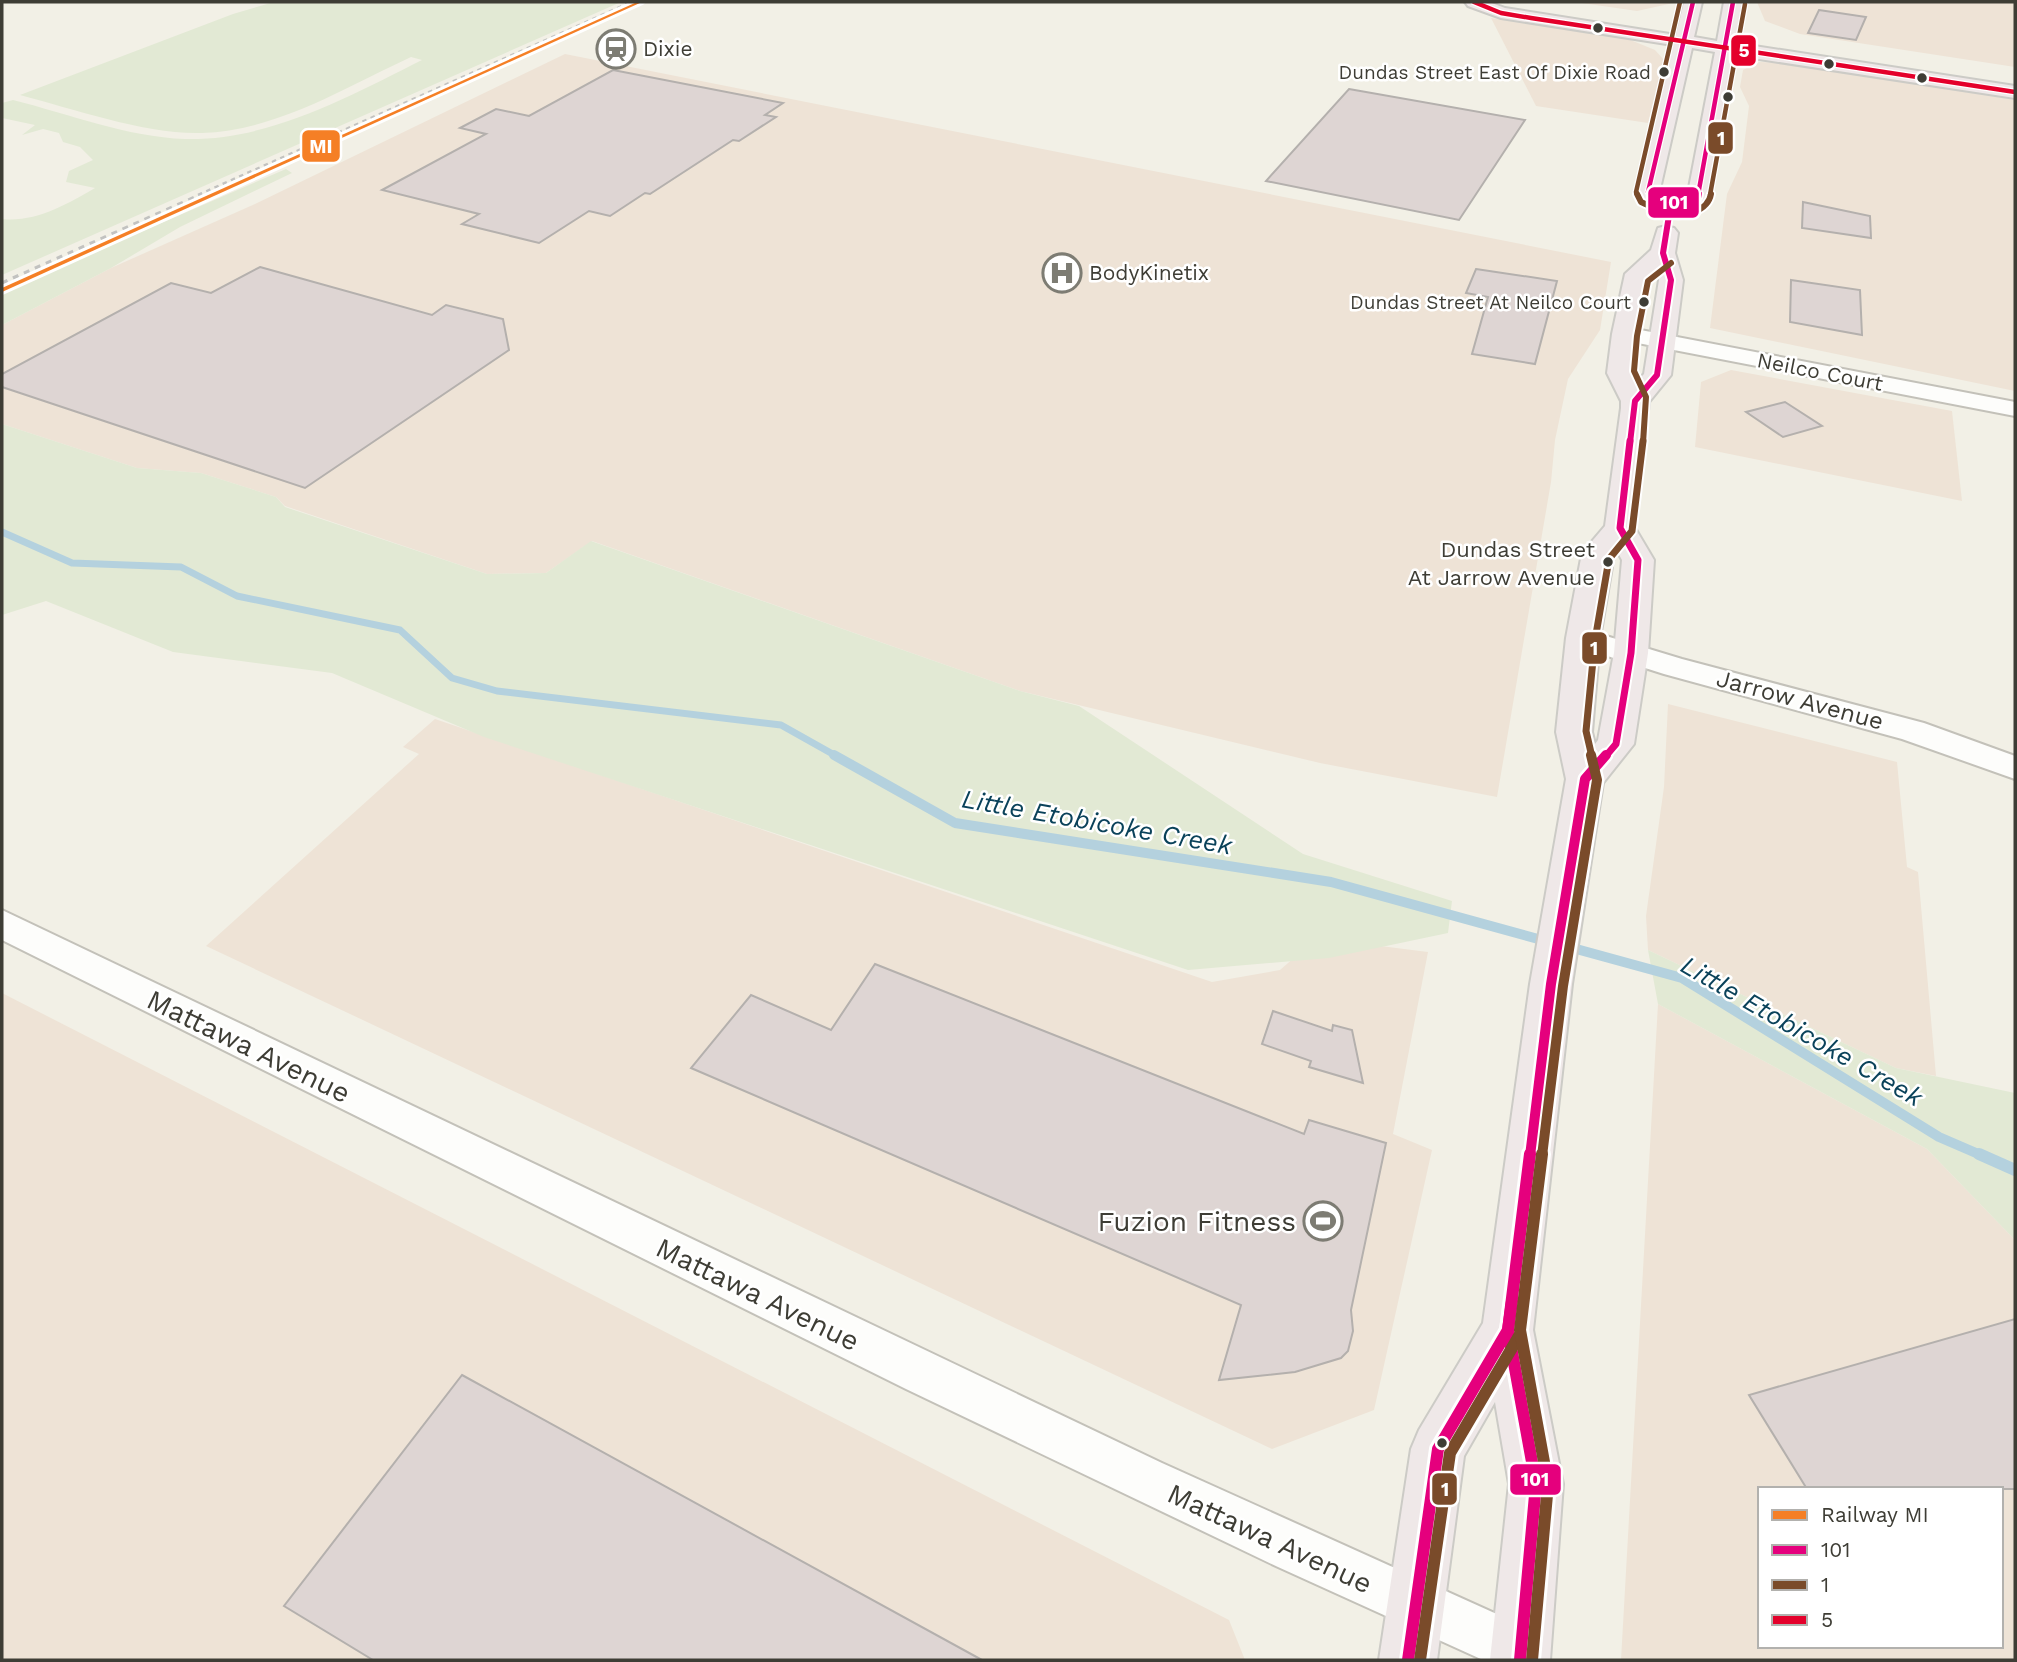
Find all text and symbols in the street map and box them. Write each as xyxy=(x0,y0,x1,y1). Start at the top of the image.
unlabelled marker xyxy=(1591,21,1605,35)
station icon: Dixie xyxy=(595,28,637,70)
line badge: 5 xyxy=(1730,34,1757,67)
place label: Dixie xyxy=(643,36,693,61)
text: 5 xyxy=(1738,39,1750,62)
unlabelled marker xyxy=(1822,57,1836,71)
place label: Dundas Street East Of Dixie Road xyxy=(1339,61,1651,84)
marker: Dundas Street East Of Dixie Road xyxy=(1657,65,1671,79)
unlabelled marker xyxy=(1915,71,1929,85)
unlabelled marker xyxy=(1721,90,1735,104)
line badge: 1 xyxy=(1707,121,1734,155)
text: 1 xyxy=(1717,127,1725,150)
line badge: MI xyxy=(301,129,341,163)
text: MI xyxy=(309,135,333,158)
line badge: 101 xyxy=(1647,186,1700,219)
text: 101 xyxy=(1660,191,1688,214)
hospital icon: BodyKinetix xyxy=(1041,252,1083,294)
place label: BodyKinetix xyxy=(1089,260,1209,285)
place label: Dundas Street At Neilco Court xyxy=(1350,291,1631,314)
marker: Dundas Street At Neilco Court xyxy=(1637,295,1651,309)
street label: Neilco Court xyxy=(1755,347,1885,396)
place label: Dundas Street At Jarrow Avenue xyxy=(1408,537,1595,590)
marker: Dundas Street At Jarrow Avenue xyxy=(1601,555,1615,569)
line badge: 1 xyxy=(1581,631,1608,665)
text: 1 xyxy=(1590,637,1598,660)
street label: Jarrow Avenue xyxy=(1713,664,1887,736)
water label: Little Etobicoke Creek xyxy=(959,783,1235,861)
water label: Little Etobicoke Creek xyxy=(1676,949,1929,1113)
street label: Mattawa Avenue xyxy=(142,983,356,1110)
sports icon: Fuzion Fitness xyxy=(1302,1200,1344,1242)
place label: Fuzion Fitness xyxy=(1097,1205,1296,1238)
street label: Mattawa Avenue xyxy=(651,1231,865,1358)
unlabelled marker xyxy=(1435,1436,1449,1450)
line badge: 101 xyxy=(1509,1463,1562,1496)
text: 101 xyxy=(1521,1468,1549,1491)
line badge: 1 xyxy=(1431,1472,1458,1506)
street label: Mattawa Avenue xyxy=(1162,1477,1377,1600)
text: 1 xyxy=(1441,1478,1449,1501)
legend xyxy=(1758,1487,2003,1648)
text: Railway MI xyxy=(1821,1502,1929,1527)
text: 101 xyxy=(1821,1537,1850,1562)
text: 1 xyxy=(1821,1572,1829,1597)
text: 5 xyxy=(1821,1607,1833,1632)

